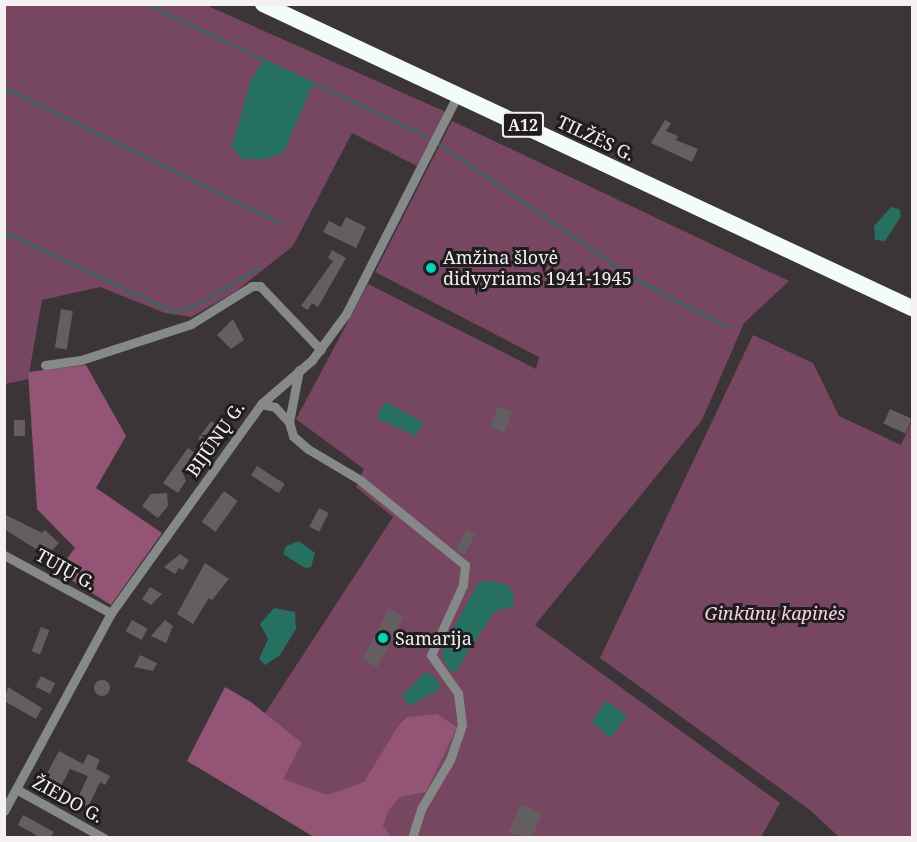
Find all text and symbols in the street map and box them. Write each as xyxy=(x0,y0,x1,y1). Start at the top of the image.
street label: TILŽĖS G. xyxy=(554,111,638,165)
road number: A12 xyxy=(500,112,546,138)
place label: Amžina šlovė didvyriams 1941-1945 xyxy=(443,247,632,290)
marker: Amžina šlovė didvyriams 1941-1945 xyxy=(424,261,438,275)
street label: BIJŪNŲ G. xyxy=(181,397,249,481)
street label: TUJŲ G. xyxy=(32,544,100,594)
park label: Ginkūnų kapinės xyxy=(705,602,845,624)
place label: Samarija xyxy=(395,627,472,649)
marker: Samarija xyxy=(376,631,390,645)
street label: ŽIEDO G. xyxy=(29,771,107,827)

